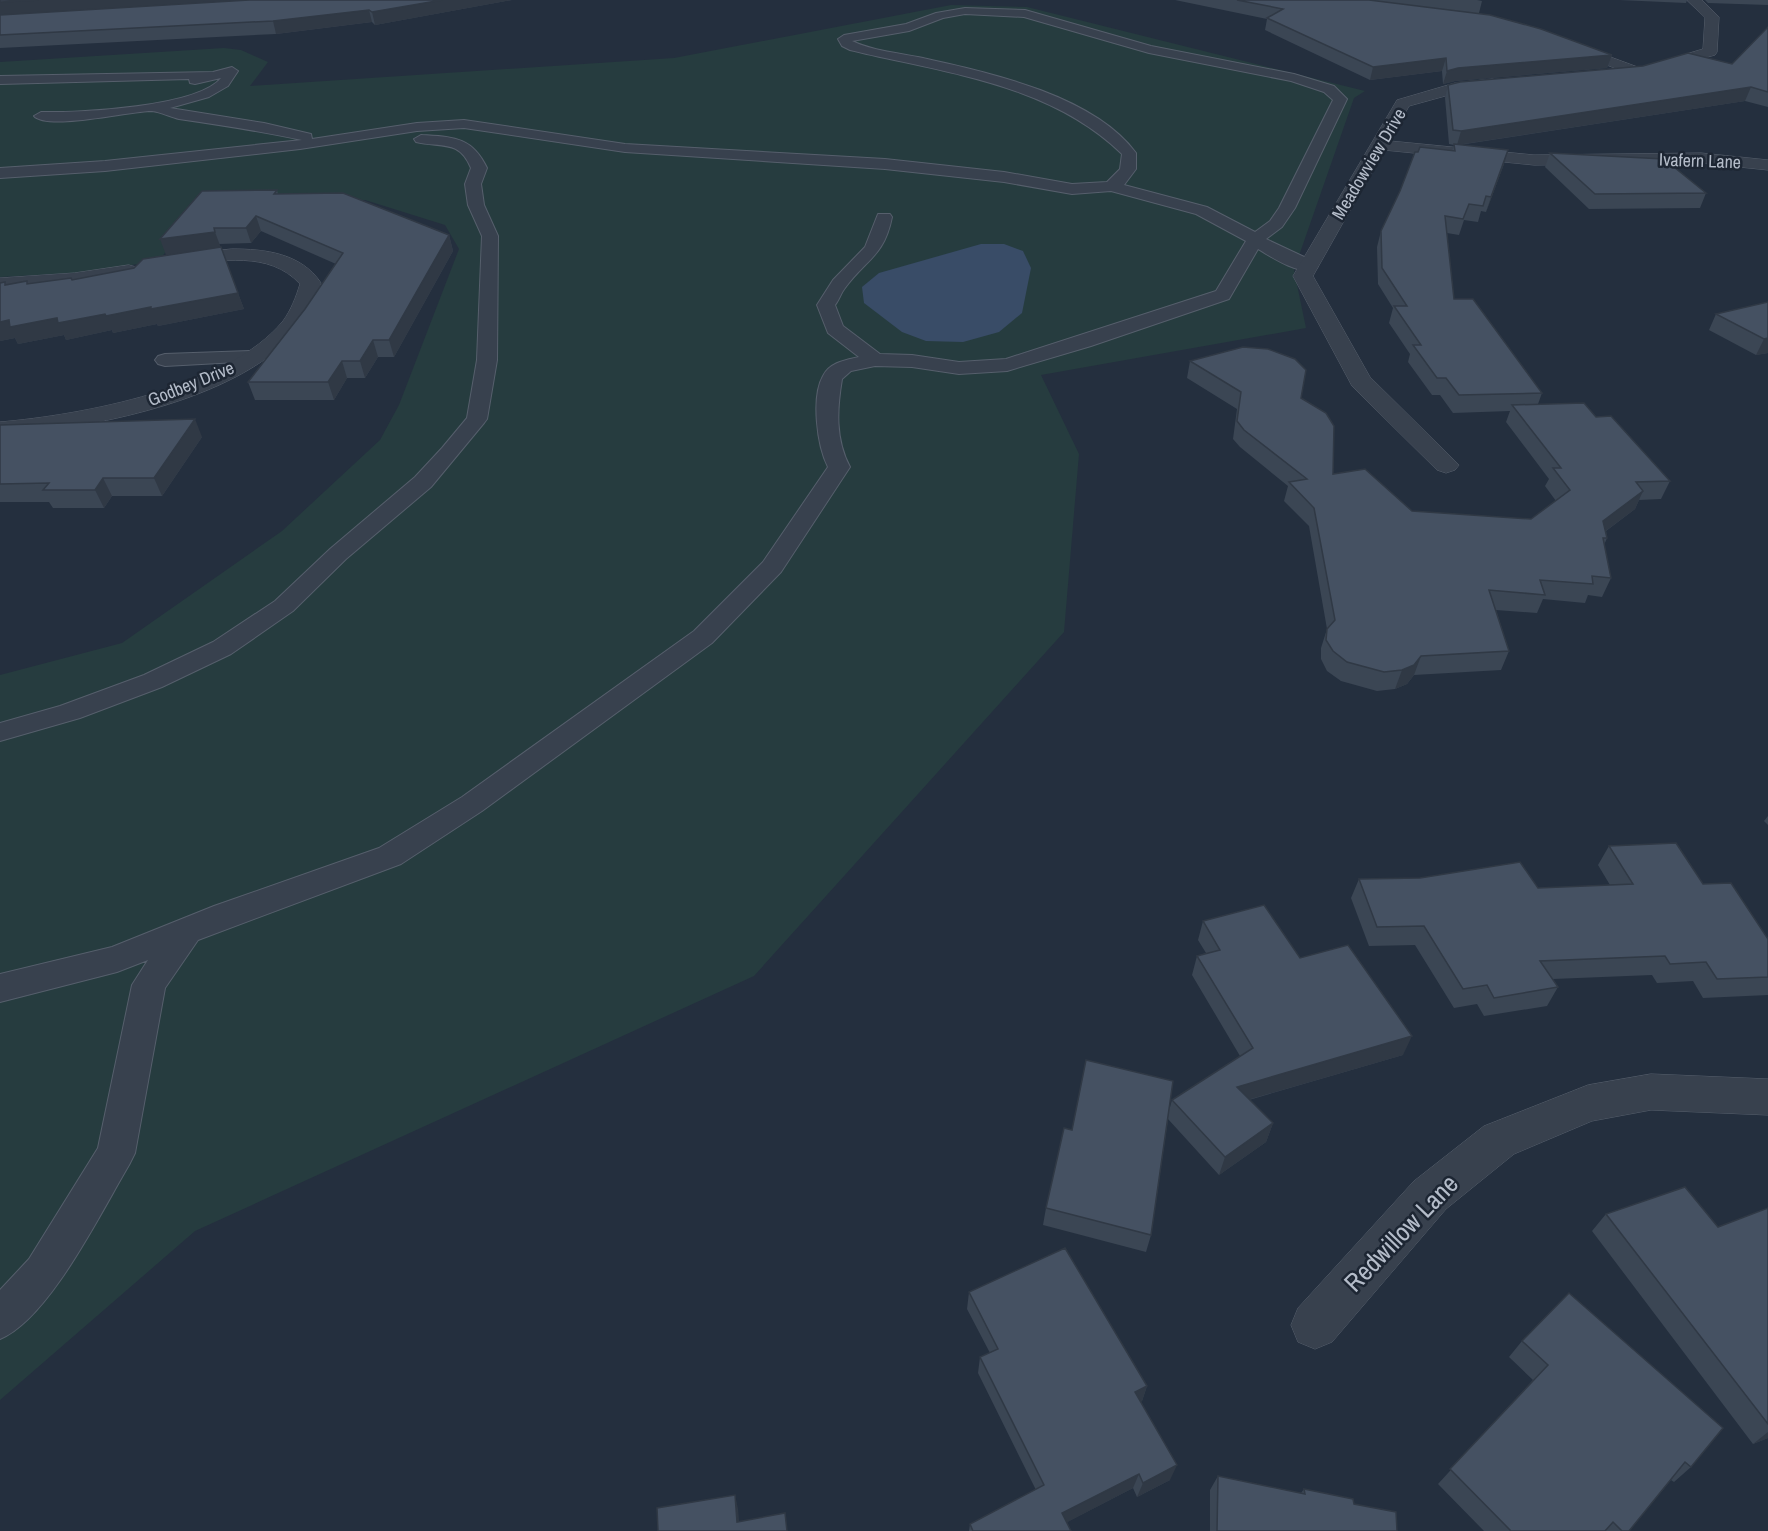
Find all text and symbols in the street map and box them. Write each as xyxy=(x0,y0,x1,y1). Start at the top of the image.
street label: Meadowview Drive xyxy=(1326,104,1412,224)
street label: Ivafern Lane xyxy=(1659,147,1741,174)
street label: Godbey Drive xyxy=(144,355,238,412)
street label: Redwillow Lane xyxy=(1336,1166,1466,1299)

